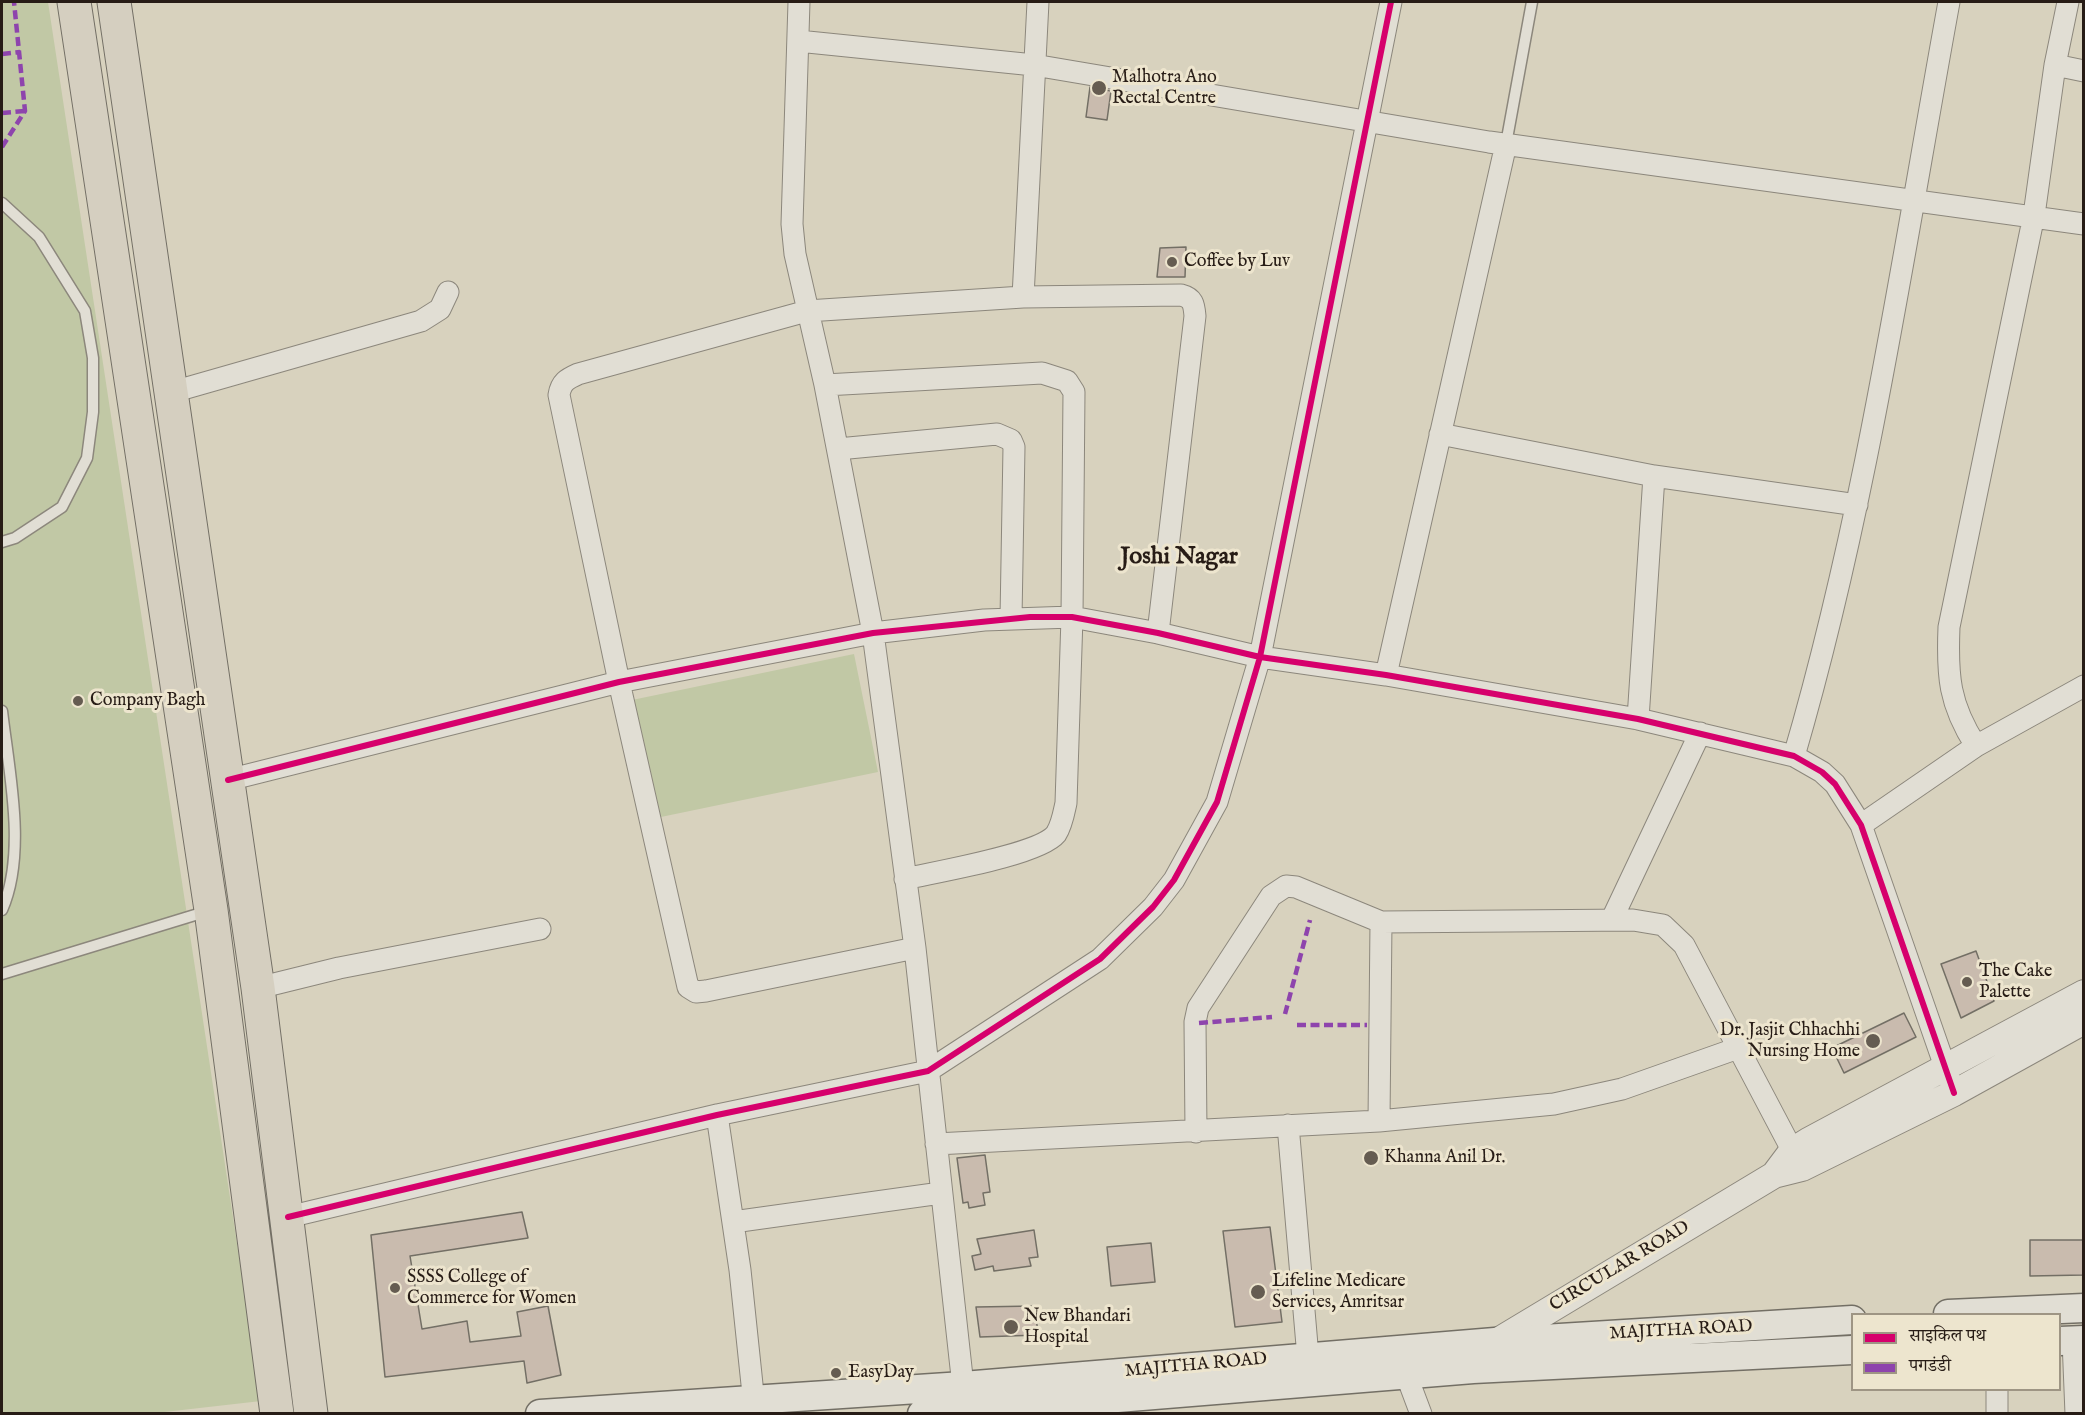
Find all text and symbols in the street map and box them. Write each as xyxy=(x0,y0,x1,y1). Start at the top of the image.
place label: Malhotra Ano Rectal Centre xyxy=(1112,67,1217,110)
marker: Malhotra Ano Rectal Centre xyxy=(1090,79,1108,97)
place label: Coffee by Luv xyxy=(1184,251,1290,273)
marker: Coffee by Luv xyxy=(1165,255,1179,269)
district label: Joshi Nagar xyxy=(1120,544,1238,572)
place label: Company Bagh xyxy=(90,690,205,712)
marker: Company Bagh xyxy=(71,694,85,708)
place label: The Cake Palette xyxy=(1979,961,2052,1004)
marker: The Cake Palette xyxy=(1960,975,1974,989)
place label: Dr. Jasjit Chhachhi Nursing Home xyxy=(1720,1020,1860,1062)
marker: Dr. Jasjit Chhachhi Nursing Home xyxy=(1864,1032,1882,1050)
place label: Khanna Anil Dr. xyxy=(1384,1147,1505,1169)
marker: Khanna Anil Dr. xyxy=(1362,1149,1380,1167)
street label: CIRCULAR ROAD xyxy=(1546,1217,1694,1317)
place label: SSSS College of Commerce for Women xyxy=(407,1267,576,1310)
place label: Lifeline Medicare Services, Amritsar xyxy=(1272,1271,1406,1314)
marker: SSSS College of Commerce for Women xyxy=(388,1281,402,1295)
marker: Lifeline Medicare Services, Amritsar xyxy=(1249,1283,1267,1301)
place label: New Bhandari Hospital xyxy=(1024,1306,1131,1348)
legend xyxy=(1851,1313,2061,1391)
street label: MAJITHA ROAD xyxy=(1609,1316,1753,1346)
marker: New Bhandari Hospital xyxy=(1002,1318,1020,1336)
text: साइकिल पथ xyxy=(1909,1325,1986,1348)
street label: MAJITHA ROAD xyxy=(1124,1349,1268,1383)
text: पगडंडी xyxy=(1909,1355,1951,1378)
place label: EasyDay xyxy=(848,1362,914,1384)
marker: EasyDay xyxy=(829,1366,843,1380)

